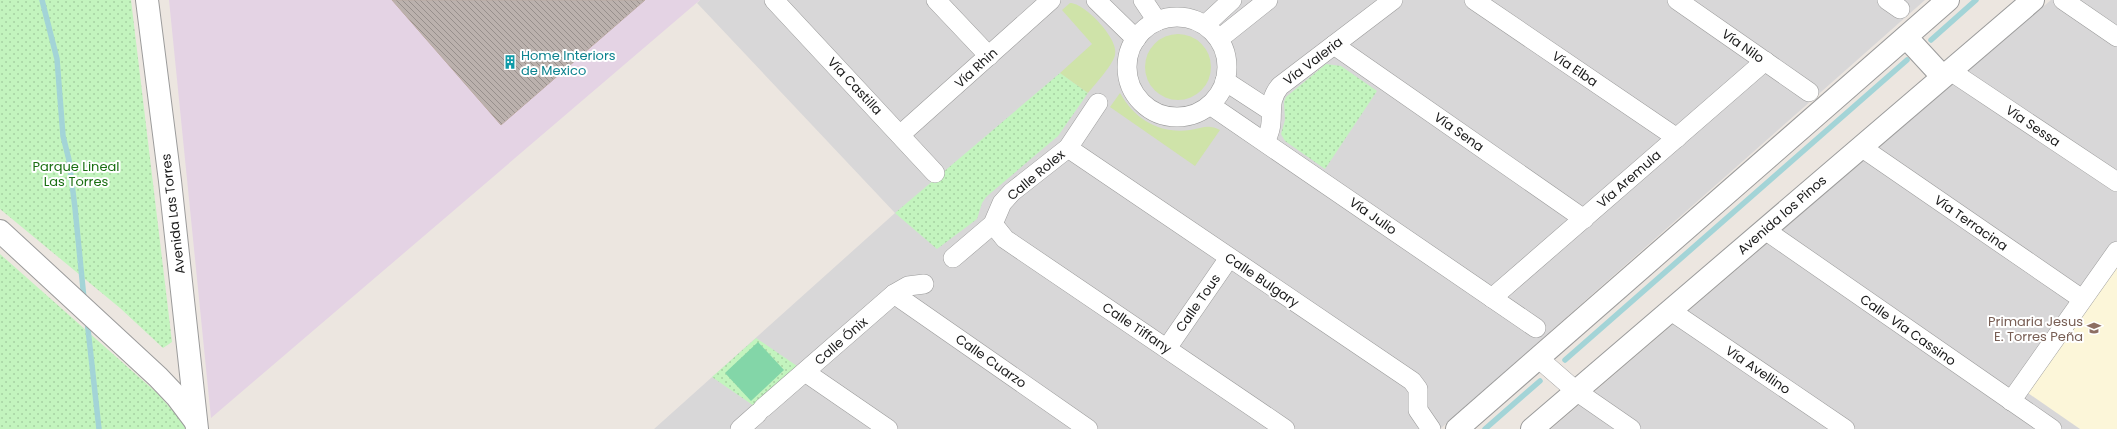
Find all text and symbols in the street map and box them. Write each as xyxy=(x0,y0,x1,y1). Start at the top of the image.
street label: Vía Nilo xyxy=(1718,24,1768,68)
street label: Vía Valeria xyxy=(1279,32,1347,90)
street label: Vía Rhin xyxy=(950,44,1002,92)
place label: Home Interiors de Mexico xyxy=(521,46,616,80)
street label: Vía Elba xyxy=(1548,47,1602,91)
street label: Vía Castilla xyxy=(823,53,887,119)
building icon: Home Interiors de Mexico xyxy=(502,54,518,70)
street label: Vía Sessa xyxy=(2002,101,2064,151)
street label: Vía Sena xyxy=(1430,108,1488,156)
street label: Calle Rolex xyxy=(1003,145,1070,205)
street label: Vía Aremula xyxy=(1593,146,1665,212)
street label: Avenida Las Torres xyxy=(156,152,190,275)
park label: Parque Lineal Las Torres xyxy=(33,157,119,191)
street label: Avenida los Pinos xyxy=(1733,171,1831,259)
street label: Vía Terracina xyxy=(1930,191,2012,255)
street label: Vía Julio xyxy=(1345,193,1401,239)
street label: Calle Bulgary xyxy=(1221,248,1304,312)
street label: Calle Tous xyxy=(1171,270,1225,336)
street label: Calle Vía Cassino xyxy=(1856,290,1960,370)
street label: Calle Tiffany xyxy=(1099,298,1176,359)
street label: Calle Ónix xyxy=(810,312,872,369)
place label: Primaria Jesus E. Torres Peña xyxy=(1988,312,2083,346)
school or university icon: Primaria Jesus E. Torres Peña xyxy=(2086,320,2102,336)
street label: Calle Cuarzo xyxy=(952,329,1030,393)
street label: Vía Avellino xyxy=(1722,341,1794,399)

